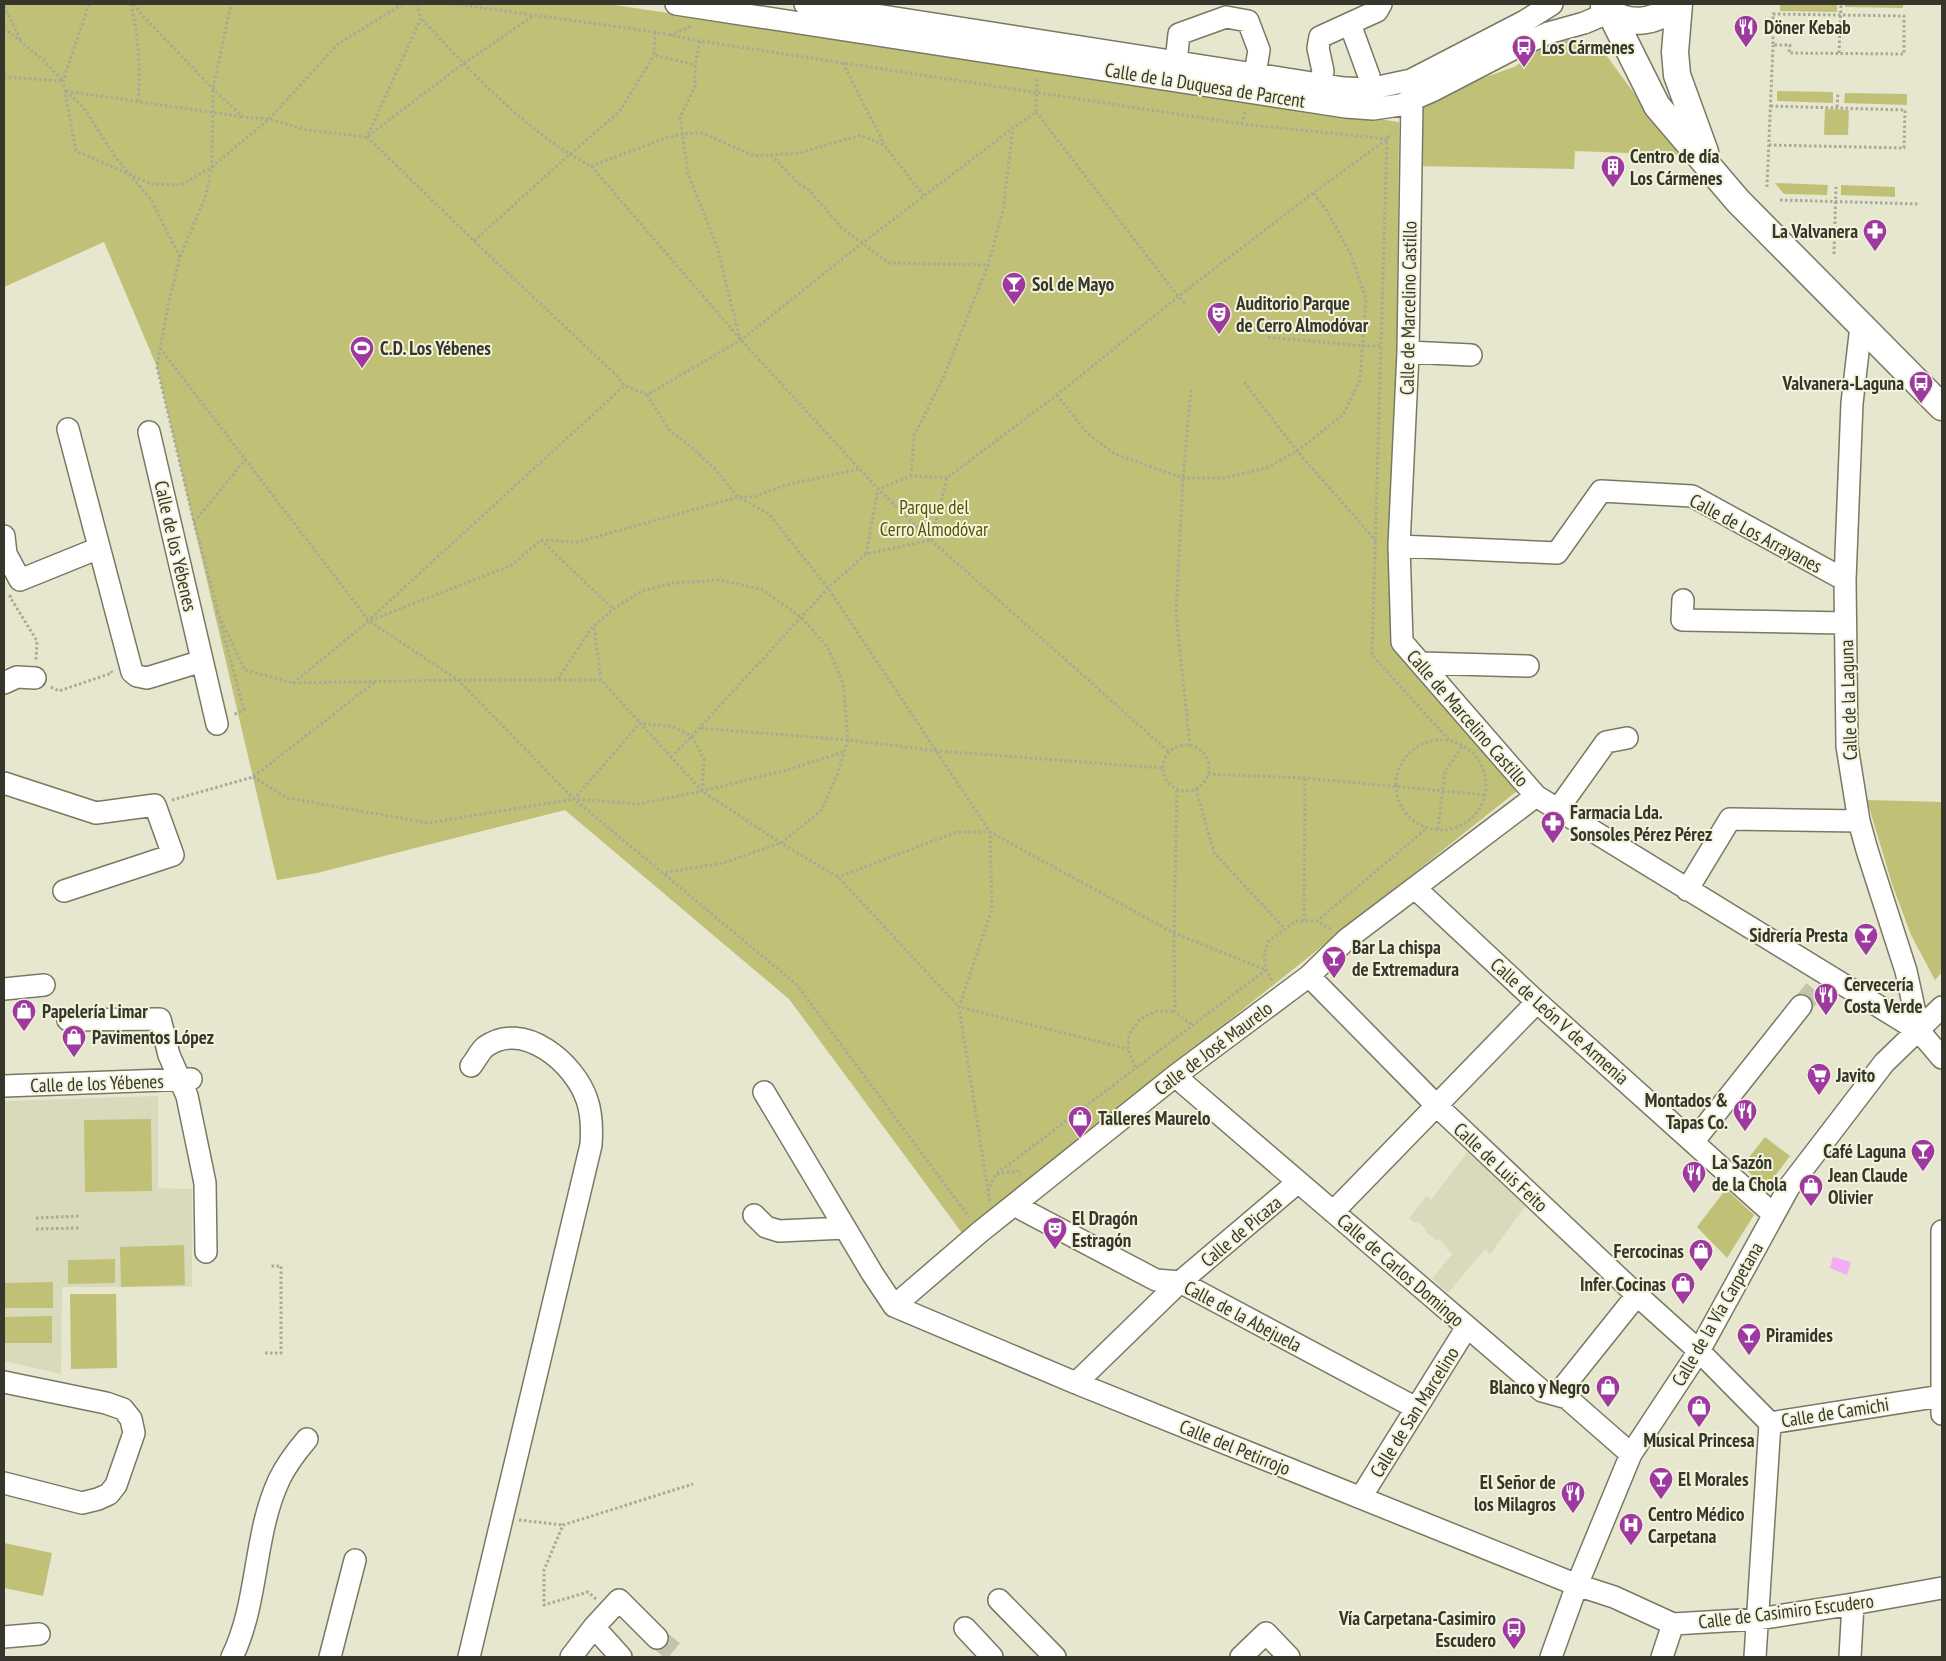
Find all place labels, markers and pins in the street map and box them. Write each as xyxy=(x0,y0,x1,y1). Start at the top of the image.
restaurant icon: Döner Kebab xyxy=(1733,14,1759,48)
place label: Döner Kebab xyxy=(1764,15,1851,39)
bus stop icon: Los Cármenes xyxy=(1511,34,1537,68)
place label: Los Cármenes xyxy=(1542,35,1635,59)
place label: Centro de día Los Cármenes xyxy=(1630,144,1723,190)
building icon: Centro de día Los Cármenes xyxy=(1600,154,1626,188)
pharmacy icon: La Valvanera xyxy=(1862,218,1888,252)
place label: La Valvanera xyxy=(1772,219,1858,243)
bar icon: Sol de Mayo xyxy=(1001,271,1027,305)
place label: Sol de Mayo xyxy=(1032,272,1114,296)
place label: Auditorio Parque de Cerro Almodóvar xyxy=(1235,291,1369,337)
theatre icon: Auditorio Parque de Cerro Almodóvar xyxy=(1206,301,1232,335)
sports icon: C.D. Los Yébenes xyxy=(349,335,375,369)
place label: C.D. Los Yébenes xyxy=(380,336,491,360)
bus stop icon: Valvanera-Laguna xyxy=(1908,370,1934,404)
place label: Valvanera-Laguna xyxy=(1782,371,1904,395)
place label: Farmacia Lda. Sonsoles Pérez Pérez xyxy=(1570,800,1712,846)
pharmacy icon: Farmacia Lda. Sonsoles Pérez Pérez xyxy=(1540,810,1566,844)
bar icon: Sidrería Presta xyxy=(1853,922,1879,956)
place label: Sidrería Presta xyxy=(1749,923,1848,947)
place label: Bar La chispa de Extremadura xyxy=(1352,935,1459,981)
bar icon: Bar La chispa de Extremadura xyxy=(1321,945,1347,979)
place label: Cervecería Costa Verde xyxy=(1844,972,1923,1018)
restaurant icon: Cervecería Costa Verde xyxy=(1813,982,1839,1016)
shop icon: Papelería Limar xyxy=(11,998,37,1032)
place label: Papelería Limar xyxy=(42,999,148,1023)
shop icon: Pavimentos López xyxy=(61,1024,87,1058)
place label: Pavimentos López xyxy=(92,1025,214,1049)
supermarket icon: Javito xyxy=(1806,1062,1832,1096)
place label: Javito xyxy=(1835,1063,1875,1087)
place label: Montados & Tapas Co. xyxy=(1645,1088,1728,1134)
restaurant icon: Montados & Tapas Co. xyxy=(1732,1098,1758,1132)
shop icon: Talleres Maurelo xyxy=(1067,1105,1093,1139)
place label: Talleres Maurelo xyxy=(1098,1106,1211,1130)
bar icon: Café Laguna xyxy=(1910,1138,1936,1172)
place label: Café Laguna xyxy=(1823,1139,1906,1163)
place label: La Sazón de la Chola xyxy=(1712,1150,1787,1196)
restaurant icon: La Sazón de la Chola xyxy=(1681,1160,1707,1194)
place label: Jean Claude Olivier xyxy=(1827,1163,1908,1209)
shop icon: Jean Claude Olivier xyxy=(1798,1173,1824,1207)
place label: El Dragón Estragón xyxy=(1072,1206,1138,1252)
theatre icon: El Dragón Estragón xyxy=(1042,1216,1068,1250)
shop icon: Fercocinas xyxy=(1688,1238,1714,1272)
place label: Fercocinas xyxy=(1614,1239,1684,1263)
shop icon: Infer Cocinas xyxy=(1670,1271,1696,1305)
place label: Infer Cocinas xyxy=(1580,1272,1666,1296)
bar icon: Piramides xyxy=(1736,1322,1762,1356)
place label: Piramides xyxy=(1766,1323,1833,1347)
shop icon: Blanco y Negro xyxy=(1595,1374,1621,1408)
place label: Blanco y Negro xyxy=(1490,1375,1590,1399)
shop icon: Musical Princesa xyxy=(1686,1394,1712,1428)
place label: Musical Princesa xyxy=(1643,1428,1755,1452)
bar icon: El Morales xyxy=(1648,1466,1674,1500)
place label: El Morales xyxy=(1678,1467,1749,1491)
place label: El Señor de los Milagros xyxy=(1474,1470,1556,1516)
restaurant icon: El Señor de los Milagros xyxy=(1560,1480,1586,1514)
place label: Centro Médico Carpetana xyxy=(1648,1502,1745,1548)
hospital icon: Centro Médico Carpetana xyxy=(1618,1512,1644,1546)
place label: Vía Carpetana-Casimiro Escudero xyxy=(1338,1606,1496,1652)
bus stop icon: Vía Carpetana-Casimiro Escudero xyxy=(1501,1616,1527,1650)

